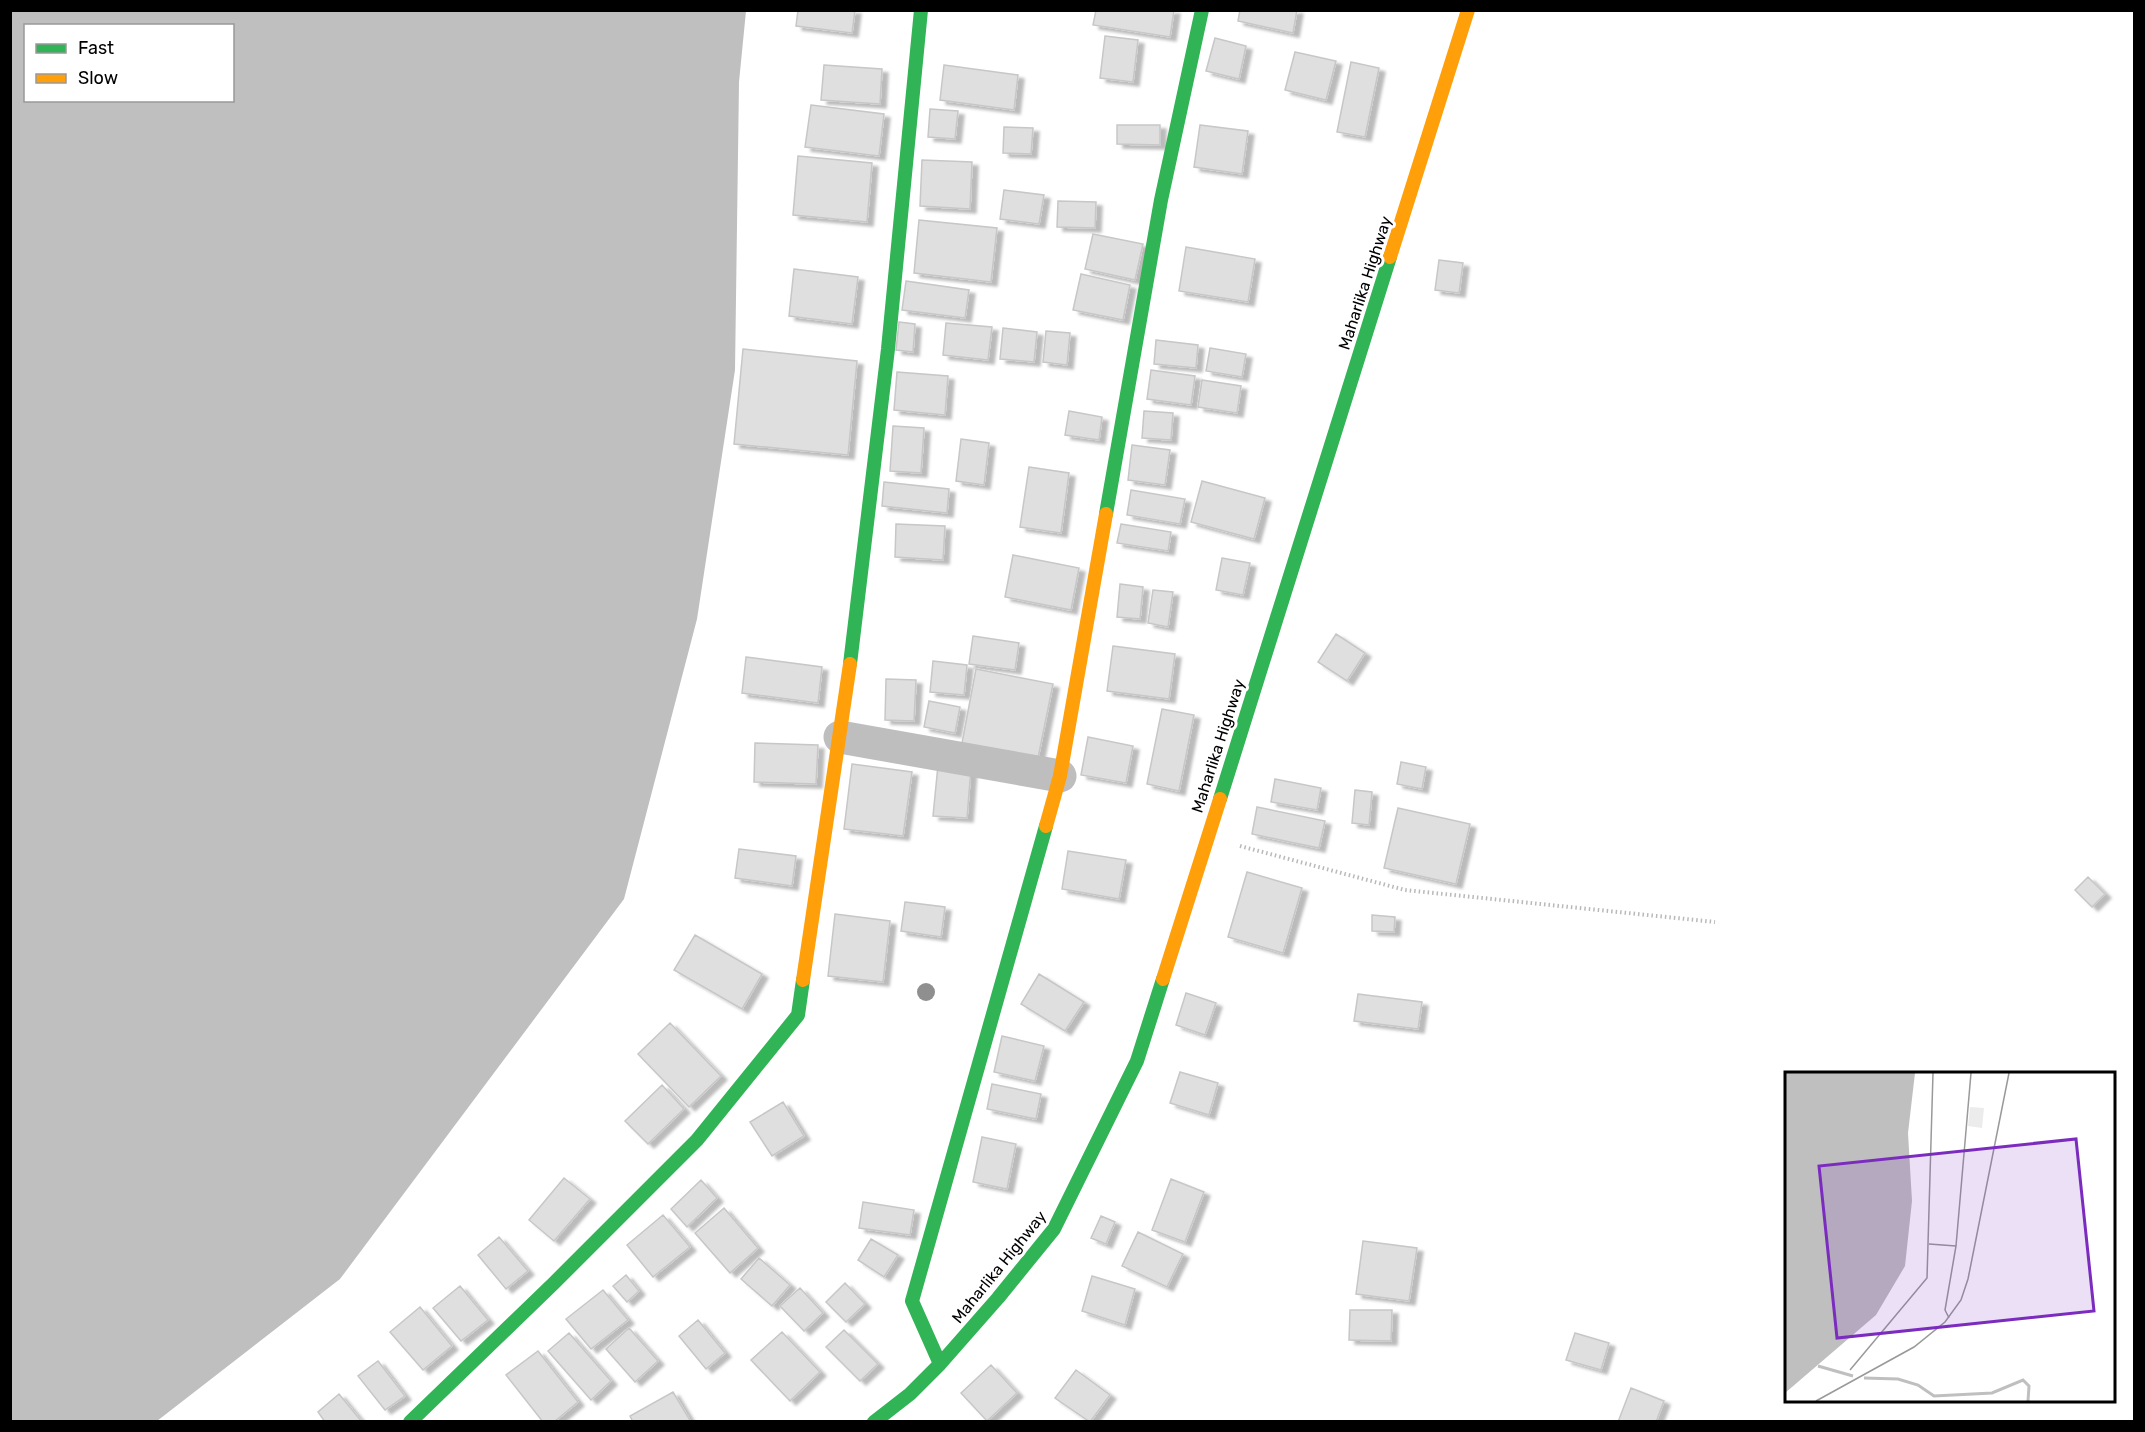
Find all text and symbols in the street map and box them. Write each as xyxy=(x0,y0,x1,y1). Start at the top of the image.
legend xyxy=(24,24,234,102)
text: Fast xyxy=(78,37,114,59)
text: Slow xyxy=(78,67,118,89)
street label: Maharlika Highway xyxy=(1334,214,1396,352)
street label: Maharlika Highway xyxy=(1187,677,1249,815)
inset map xyxy=(1785,1072,2115,1402)
street label: Maharlika Highway xyxy=(948,1207,1050,1327)

